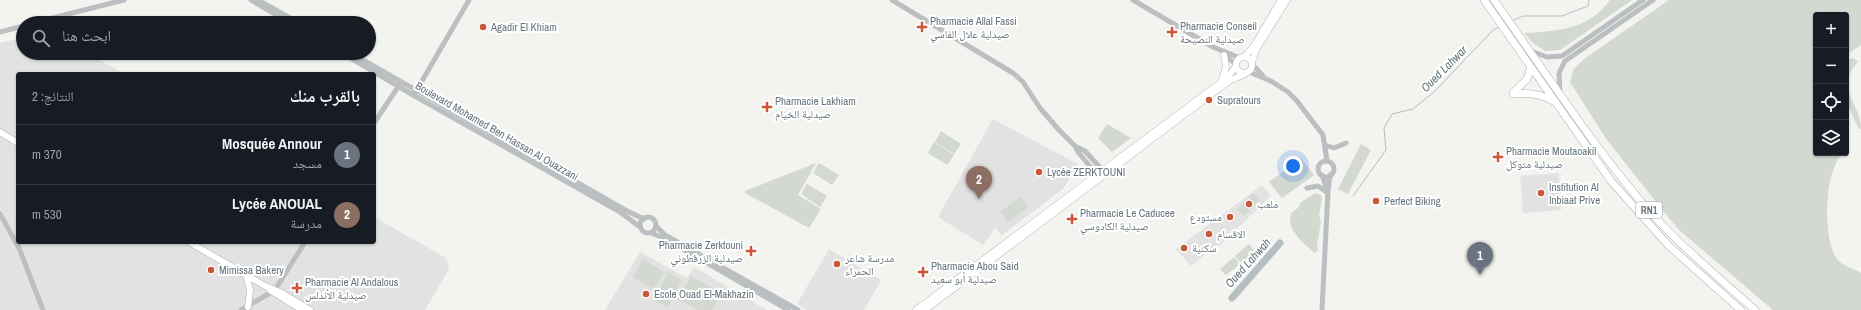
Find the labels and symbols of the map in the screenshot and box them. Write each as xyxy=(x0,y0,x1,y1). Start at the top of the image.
place label: Pharmacie Allal Fassi صيدلية علال الفاسي xyxy=(930,14,1017,43)
place label: Pharmacie Conseil صيدلية النصيحة xyxy=(1180,19,1257,46)
place label: Agadir El Khiam xyxy=(490,20,557,34)
marker: Agadir El Khiam xyxy=(478,22,488,32)
marker: Pharmacie Allal Fassi صيدلية علال الفاسي xyxy=(917,22,927,32)
marker: Pharmacie Conseil صيدلية النصيحة xyxy=(1167,27,1177,37)
water label: Oued Lahwar xyxy=(1417,42,1471,96)
street label: Boulevard Mohamed Ben Hassan Al Ouazzani xyxy=(413,78,581,184)
place label: Supratours xyxy=(1217,93,1262,107)
place label: Pharmacie Lakhiam صيدلية الخيام xyxy=(775,94,856,121)
marker: Supratours xyxy=(1204,95,1214,105)
marker: Pharmacie Lakhiam صيدلية الخيام xyxy=(762,102,772,112)
place label: Pharmacie Moutaoakil صيدلية متوكل xyxy=(1506,144,1596,171)
marker: Pharmacie Moutaoakil صيدلية متوكل xyxy=(1493,152,1503,162)
your location xyxy=(1283,156,1303,176)
place label: Lycée ZERKTOUNI xyxy=(1047,165,1125,179)
pin: 2 xyxy=(966,166,992,199)
marker: Lycée ZERKTOUNI xyxy=(1034,167,1044,177)
place label: Institution Al Inbiaat Prive xyxy=(1549,180,1600,207)
marker: Institution Al Inbiaat Prive xyxy=(1536,188,1546,198)
place label: Perfect Biking xyxy=(1384,194,1441,208)
marker: Perfect Biking xyxy=(1371,196,1381,206)
place label: ملعب xyxy=(1257,197,1278,211)
marker: ملعب xyxy=(1244,199,1254,209)
road number: RN1 xyxy=(1636,202,1662,218)
place label: Pharmacie Le Caducee صيدلية الكادوسي xyxy=(1080,206,1175,235)
place label: مستودع xyxy=(1189,210,1222,224)
marker: مستودع xyxy=(1225,212,1235,222)
marker: Pharmacie Le Caducee صيدلية الكادوسي xyxy=(1067,214,1077,224)
place label: الاقسام xyxy=(1217,227,1245,241)
marker: الاقسام xyxy=(1204,229,1214,239)
water label: Oued Lahwah xyxy=(1222,235,1274,291)
place label: Pharmacie Zerktouni صيدلية الزرقطوني xyxy=(659,238,743,267)
place label: سكنية xyxy=(1192,241,1216,255)
pin: 1 xyxy=(1467,242,1493,275)
marker: سكنية xyxy=(1179,243,1189,253)
marker: Pharmacie Zerktouni صيدلية الزرقطوني xyxy=(746,246,756,256)
place label: مدرسة شاعر الحمراء xyxy=(844,251,894,278)
marker: مدرسة شاعر الحمراء xyxy=(832,259,842,269)
place label: Pharmacie Abou Said صيدلية أبو سعيد xyxy=(931,259,1019,286)
place label: Mimissa Bakery xyxy=(219,263,284,277)
marker: Mimissa Bakery xyxy=(206,265,216,275)
marker: Pharmacie Abou Said صيدلية أبو سعيد xyxy=(918,267,928,277)
place label: Pharmacie Al Andalous صيدلية الأندلس xyxy=(305,275,399,302)
marker: Pharmacie Al Andalous صيدلية الأندلس xyxy=(292,283,302,293)
place label: Ecole Ouad El-Makhazin xyxy=(654,287,754,301)
marker: Ecole Ouad El-Makhazin xyxy=(641,289,651,299)

